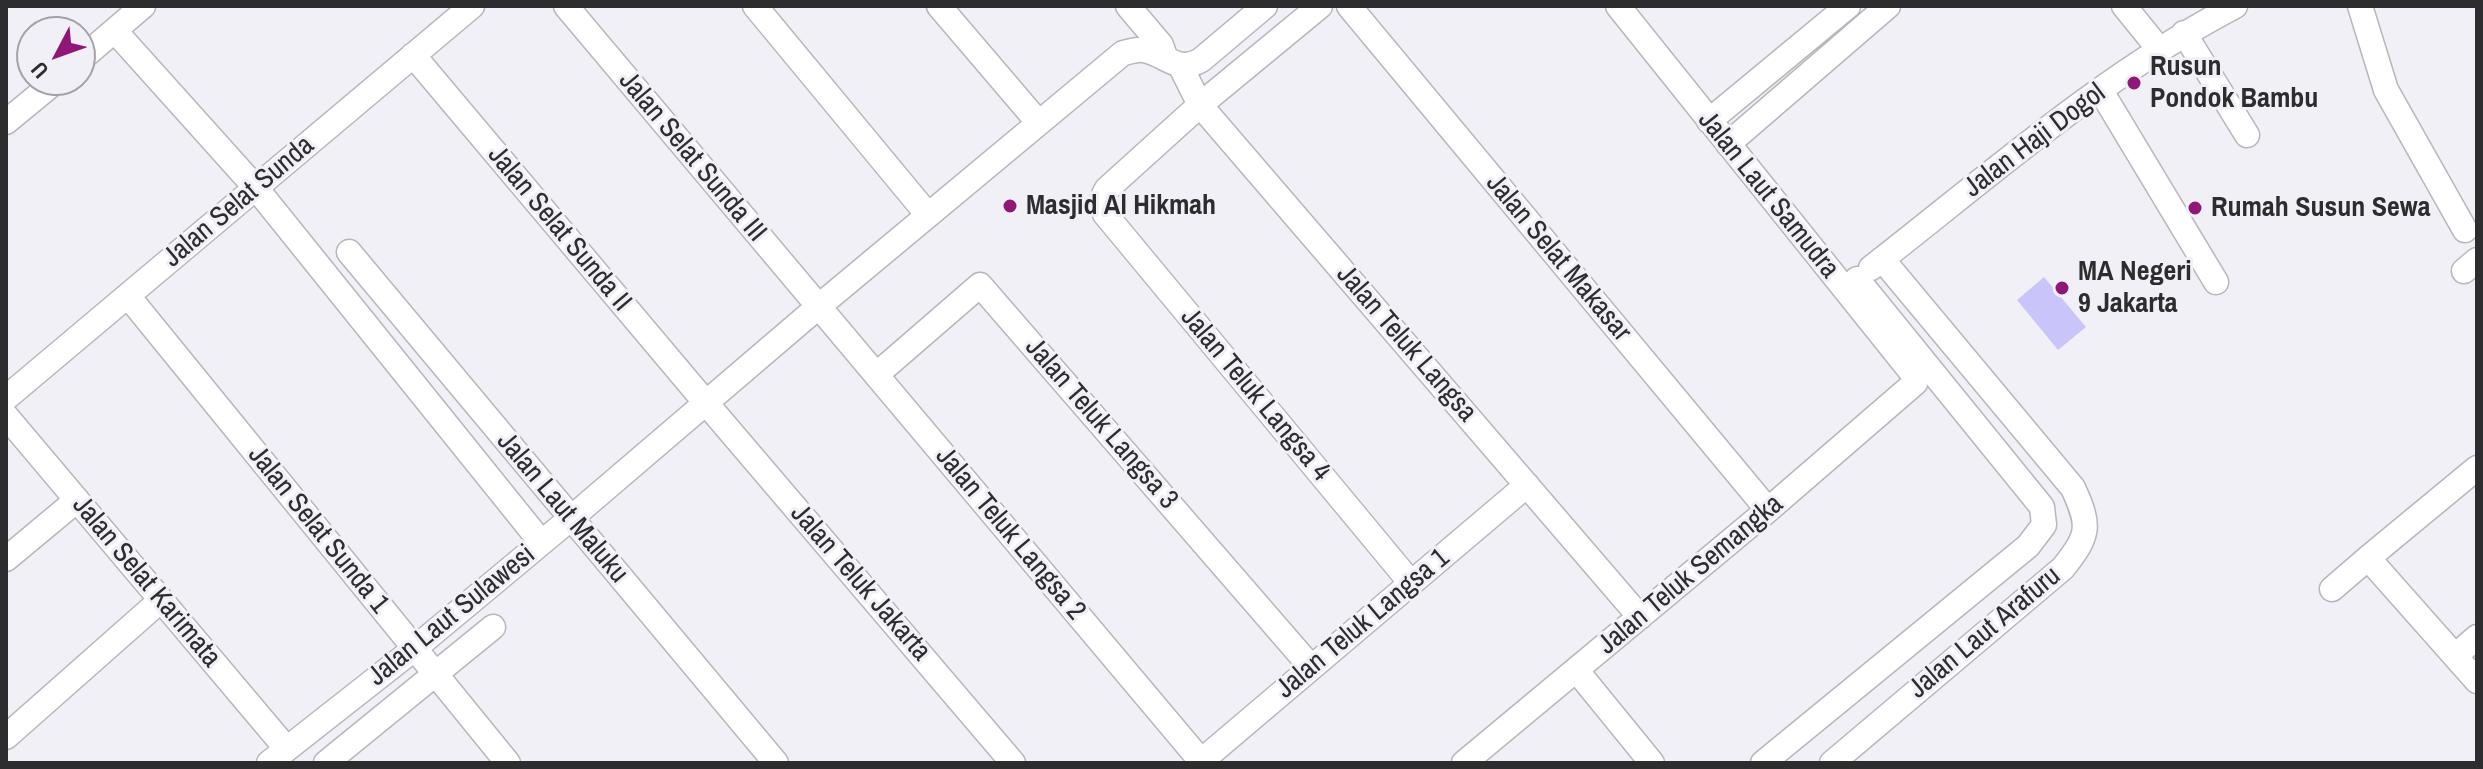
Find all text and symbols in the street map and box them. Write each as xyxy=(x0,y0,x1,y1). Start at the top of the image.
north arrow xyxy=(16,16,96,96)
place label: Rusun Pondok Bambu xyxy=(2150,50,2318,116)
text: U xyxy=(24,56,55,85)
street label: Jalan Selat Sunda III xyxy=(611,65,773,249)
marker: Rusun Pondok Bambu xyxy=(2125,74,2143,92)
street label: Jalan Haji Dogol xyxy=(1958,77,2112,205)
street label: Jalan Laut Samudra xyxy=(1690,105,1846,285)
street label: Jalan Selat Sunda xyxy=(157,129,321,275)
street label: Jalan Selat Sunda II xyxy=(480,139,638,319)
street label: Jalan Selat Makasar xyxy=(1478,168,1638,348)
place label: Masjid Al Hikmah xyxy=(1026,189,1216,223)
place label: Rumah Susun Sewa xyxy=(2211,191,2430,225)
marker: Masjid Al Hikmah xyxy=(1001,197,1019,215)
marker: Rumah Susun Sewa xyxy=(2186,199,2204,217)
place label: MA Negeri 9 Jakarta xyxy=(2078,255,2192,321)
street label: Jalan Teluk Langsa xyxy=(1329,259,1483,429)
marker: MA Negeri 9 Jakarta xyxy=(2053,279,2071,297)
street label: Jalan Teluk Langsa 4 xyxy=(1173,302,1337,488)
street label: Jalan Teluk Langsa 3 xyxy=(1018,332,1184,516)
street label: Jalan Laut Maluku xyxy=(489,426,635,590)
street label: Jalan Selat Sunda 1 xyxy=(240,440,396,620)
street label: Jalan Teluk Langsa 2 xyxy=(928,441,1092,627)
street label: Jalan Teluk Semangka xyxy=(1592,488,1790,662)
street label: Jalan Selat Karimata xyxy=(65,490,227,674)
street label: Jalan Teluk Jakarta xyxy=(783,498,937,668)
street label: Jalan Laut Sulawesi xyxy=(362,538,542,694)
street label: Jalan Teluk Langsa 1 xyxy=(1270,542,1456,706)
street label: Jalan Laut Arafuru xyxy=(1902,560,2068,706)

